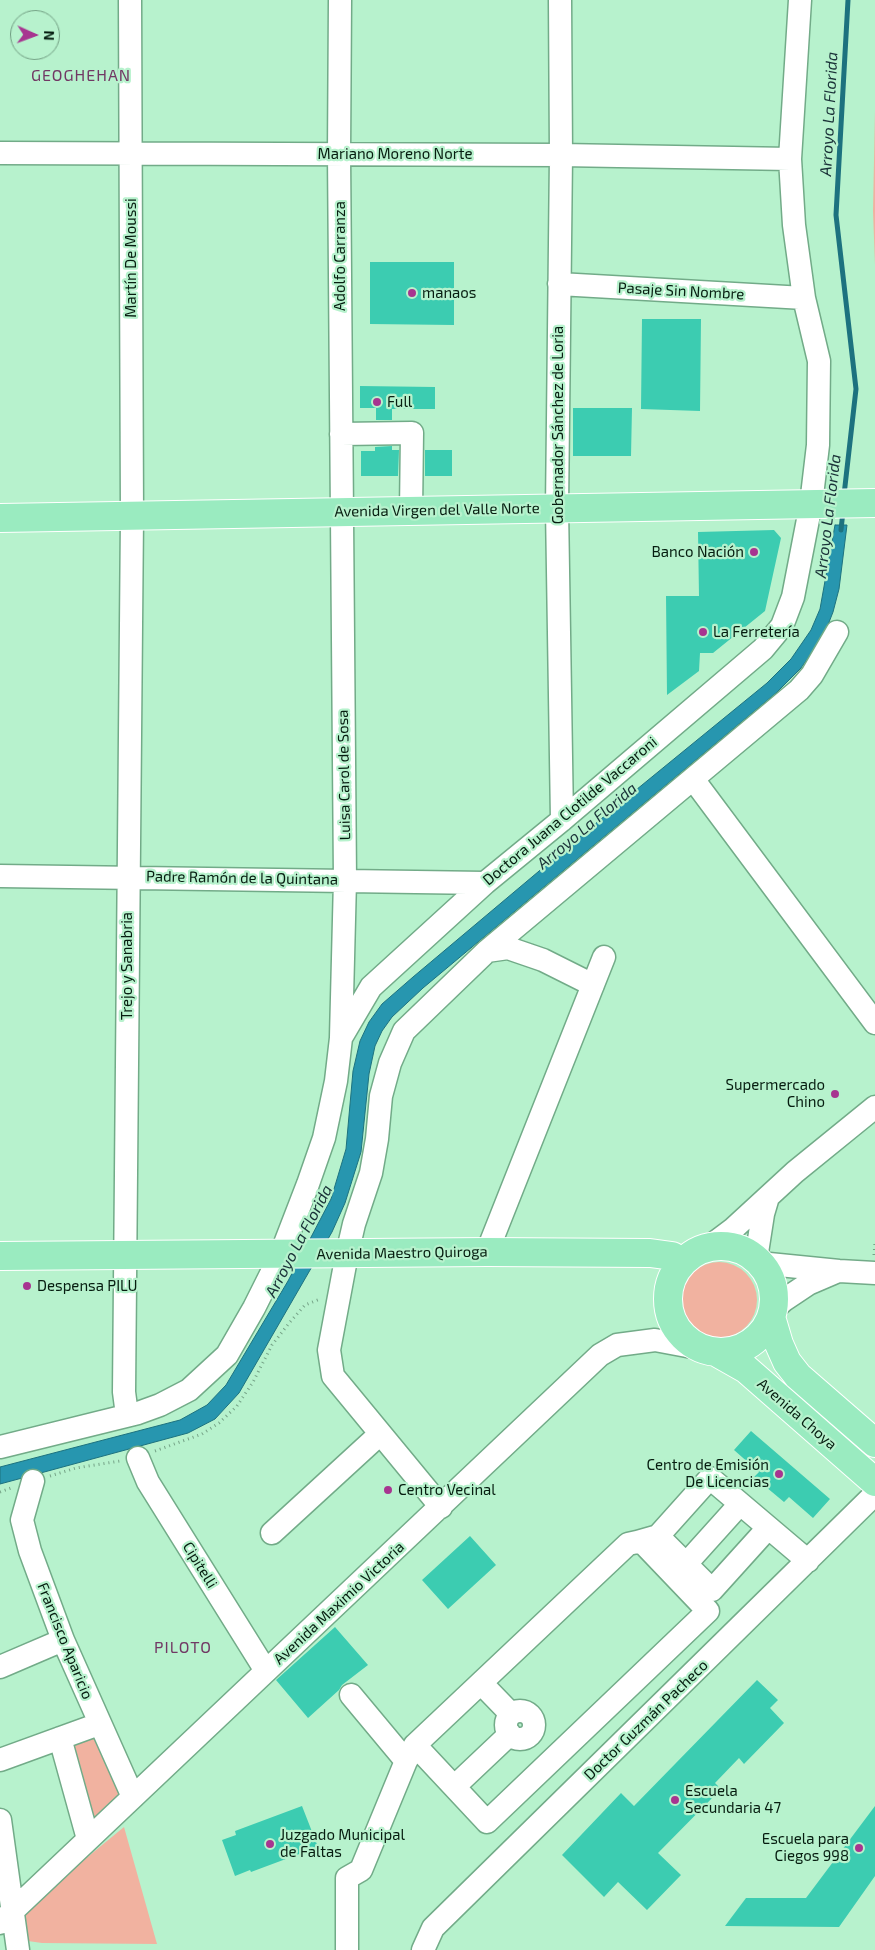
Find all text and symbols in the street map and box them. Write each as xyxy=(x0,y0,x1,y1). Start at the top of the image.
north arrow xyxy=(10,10,60,60)
text: N xyxy=(41,30,58,41)
water label: Arroyo La Florida xyxy=(816,51,842,177)
district label: GEOGHEHAN xyxy=(30,66,132,86)
street label: Mariano Moreno Norte xyxy=(318,145,472,163)
street label: Martín De Moussi xyxy=(122,198,140,318)
street label: Adolfo Carranza xyxy=(331,201,349,311)
street label: Pasaje Sin Nombre xyxy=(617,279,745,303)
place label: manaos xyxy=(422,284,476,302)
marker: manaos xyxy=(406,287,418,299)
street label: Gobernador Sánchez de Loria xyxy=(549,326,567,524)
place label: Full xyxy=(387,393,412,411)
marker: Full xyxy=(371,396,383,408)
water label: Arroyo La Florida xyxy=(811,453,845,579)
street label: Avenida Virgen del Valle Norte xyxy=(334,499,540,521)
place label: Banco Nación xyxy=(652,543,744,561)
marker: Banco Nación xyxy=(748,546,760,558)
place label: La Ferretería xyxy=(713,623,800,641)
marker: La Ferretería xyxy=(697,626,709,638)
street label: Luisa Carol de Sosa xyxy=(334,709,354,841)
street label: Doctora Juana Clotilde Vaccaroni xyxy=(479,733,661,889)
water label: Arroyo La Florida xyxy=(533,779,641,873)
street label: Padre Ramón de la Quintana xyxy=(146,867,338,889)
street label: Trejo y Sanabria xyxy=(118,912,136,1020)
place label: Supermercado Chino xyxy=(726,1076,825,1111)
marker: Supermercado Chino xyxy=(829,1088,841,1100)
water label: Arroyo La Florida xyxy=(261,1182,337,1300)
street label: Avenida Maestro Quiroga xyxy=(316,1243,488,1263)
place label: Despensa PILU xyxy=(37,1277,138,1295)
marker: Despensa PILU xyxy=(21,1280,33,1292)
street label: Avenida Choya xyxy=(754,1375,840,1453)
place label: Centro de Emisión De Licencias xyxy=(646,1456,769,1491)
marker: Centro de Emisión De Licencias xyxy=(773,1468,785,1480)
place label: Centro Vecinal xyxy=(398,1481,496,1499)
marker: Centro Vecinal xyxy=(382,1484,394,1496)
street label: Avenida Maximio Victoria xyxy=(270,1538,408,1668)
street label: Cipitelli xyxy=(179,1539,221,1591)
street label: Francisco Aparicio xyxy=(33,1580,97,1702)
district label: PILOTO xyxy=(153,1638,213,1658)
street label: Doctor Guzmán Pacheco xyxy=(580,1656,712,1784)
place label: Escuela Secundaria 47 xyxy=(685,1782,781,1817)
marker: Escuela Secundaria 47 xyxy=(669,1794,681,1806)
place label: Juzgado Municipal de Faltas xyxy=(280,1826,405,1861)
place label: Escuela para Ciegos 998 xyxy=(762,1830,849,1865)
marker: Juzgado Municipal de Faltas xyxy=(264,1838,276,1850)
marker: Escuela para Ciegos 998 xyxy=(853,1842,865,1854)

